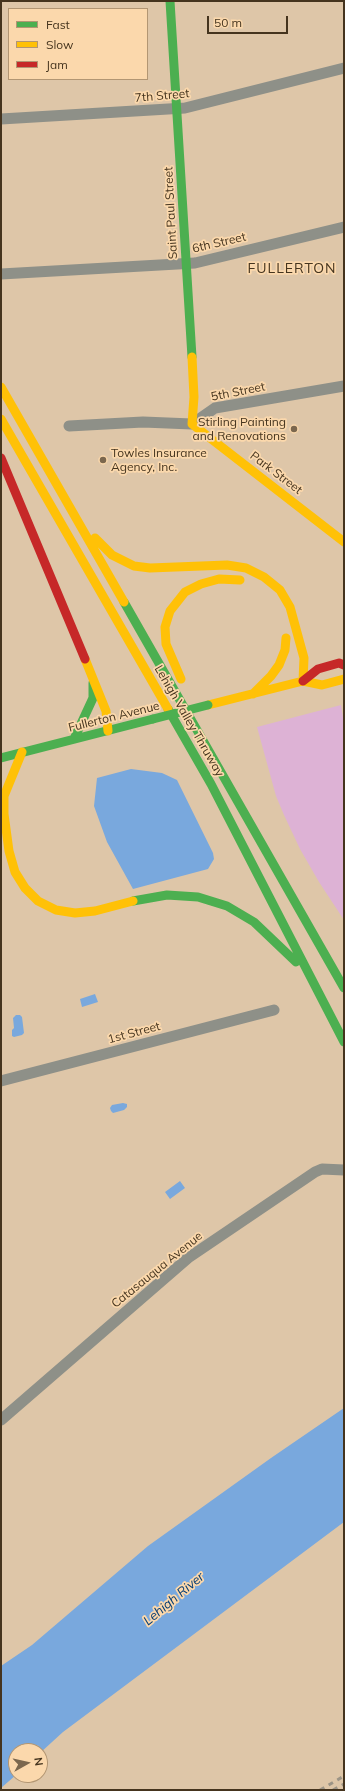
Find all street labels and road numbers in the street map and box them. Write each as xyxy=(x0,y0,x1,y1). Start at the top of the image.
street label: 7th Street xyxy=(134,86,190,106)
street label: Saint Paul Street xyxy=(161,166,181,260)
street label: 6th Street xyxy=(191,230,247,256)
street label: 5th Street xyxy=(210,380,266,404)
street label: Park Street xyxy=(247,449,305,497)
street label: Lehigh Valley Thruway xyxy=(151,663,227,779)
street label: Fullerton Avenue xyxy=(67,699,161,735)
street label: 1st Street xyxy=(106,1019,162,1047)
street label: Catasauqua Avenue xyxy=(109,1229,205,1311)

